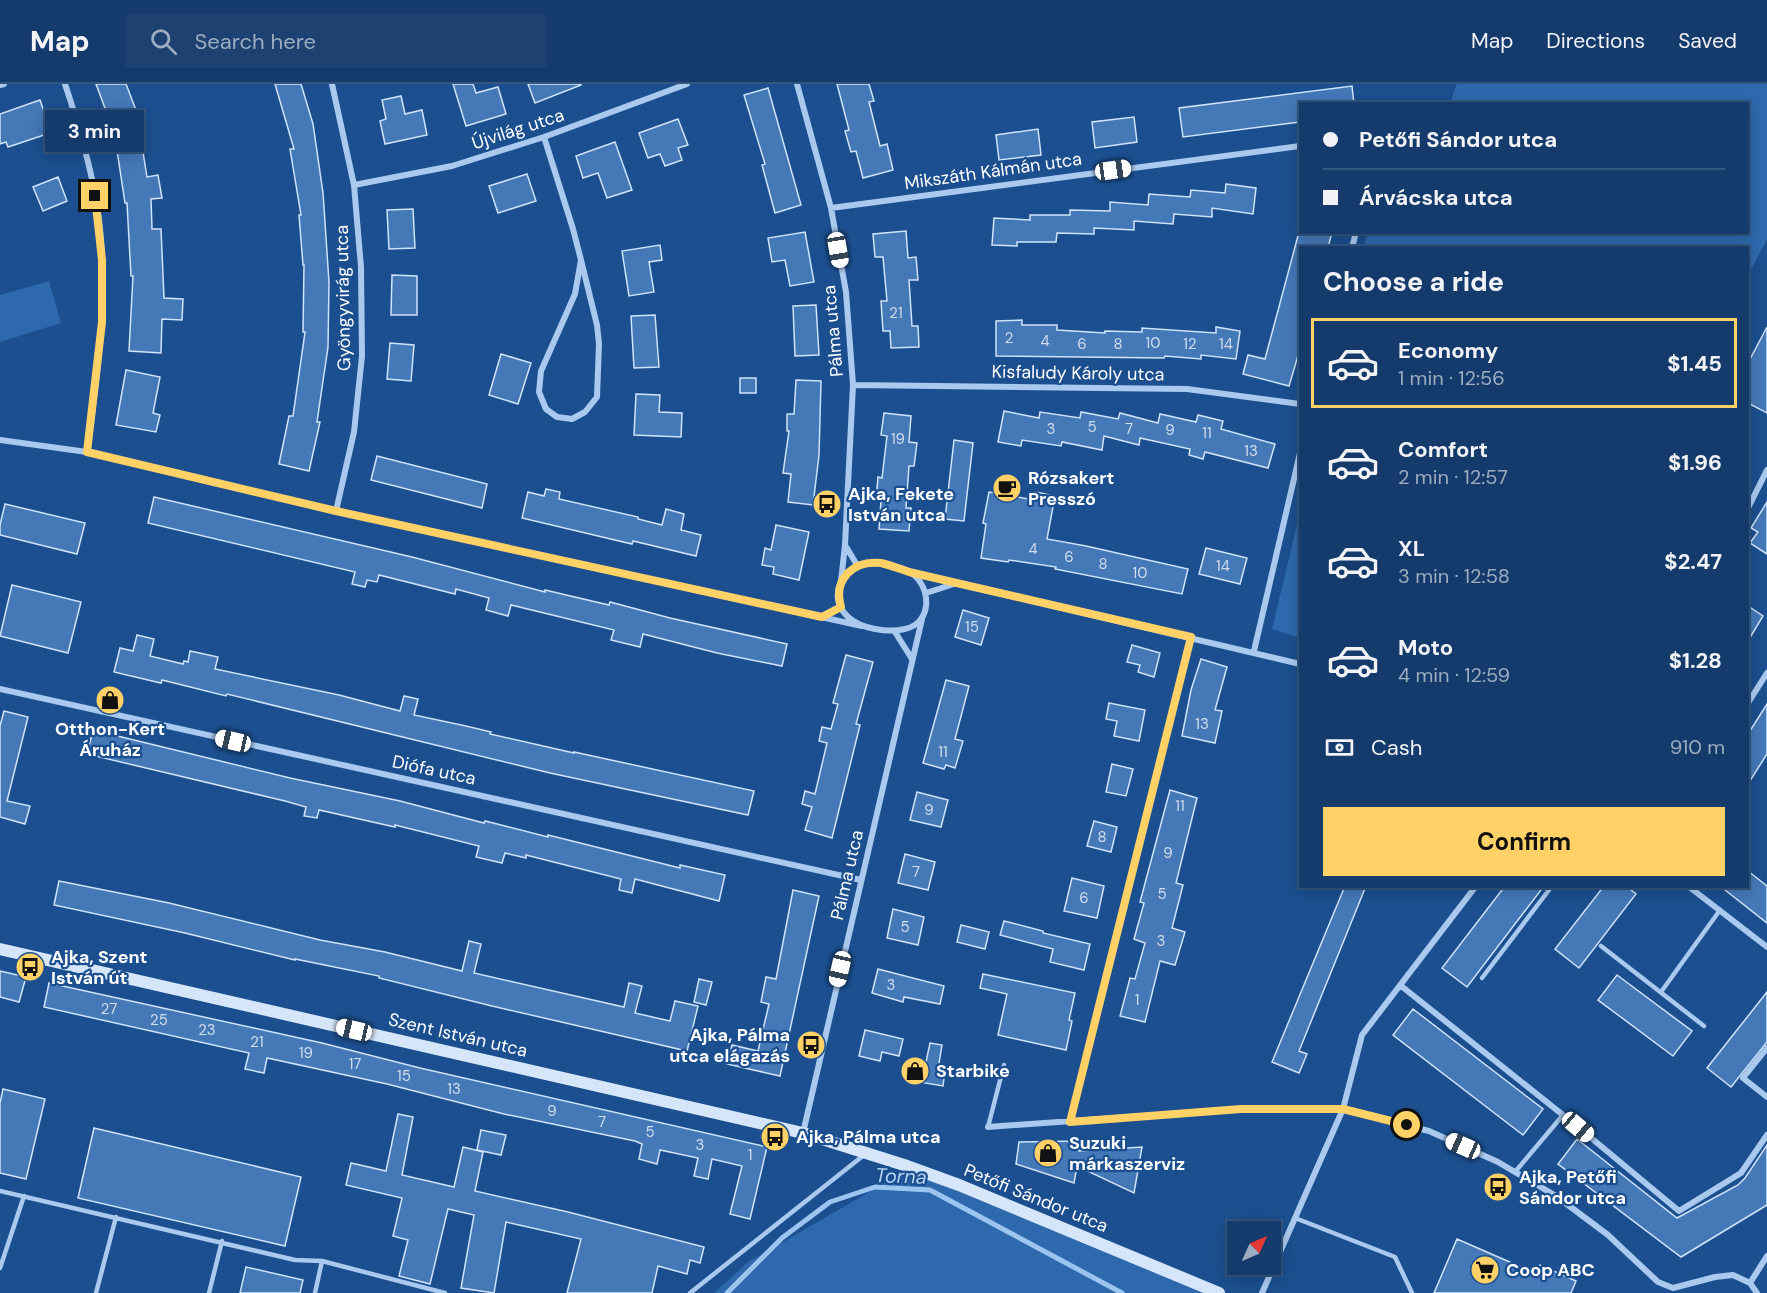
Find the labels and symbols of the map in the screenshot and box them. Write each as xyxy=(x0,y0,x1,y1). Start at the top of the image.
street label: Újvilág utca xyxy=(469,103,567,155)
callout: 3 min xyxy=(46,109,144,151)
street label: Mikszáth Kálmán utca xyxy=(903,147,1083,195)
car xyxy=(1094,159,1132,181)
route end xyxy=(81,182,108,209)
street label: Gyöngyvirág utca xyxy=(330,225,356,371)
car xyxy=(826,231,850,269)
street label: Pálma utca xyxy=(817,284,849,378)
house number: 21 xyxy=(889,303,903,323)
house number: 2 xyxy=(1005,328,1013,348)
house number: 4 xyxy=(1040,331,1050,351)
house number: 10 xyxy=(1146,333,1160,353)
house number: 6 xyxy=(1077,334,1087,354)
house number: 8 xyxy=(1113,334,1123,354)
house number: 12 xyxy=(1183,334,1197,354)
house number: 14 xyxy=(1219,334,1233,354)
street label: Kisfaludy Károly utca xyxy=(991,359,1165,387)
house number: 5 xyxy=(1087,417,1097,437)
house number: 3 xyxy=(1047,419,1055,439)
house number: 7 xyxy=(1125,419,1133,439)
house number: 9 xyxy=(1165,420,1175,440)
house number: 11 xyxy=(1202,423,1212,443)
house number: 19 xyxy=(891,429,905,449)
house number: 13 xyxy=(1244,441,1258,461)
place label: Rózsakert Presszó xyxy=(1028,466,1114,511)
cafe icon: Rózsakert Presszó xyxy=(991,472,1023,504)
place label: Ajka, Fekete István utca xyxy=(848,482,954,527)
bus stop icon: Ajka, Fekete István utca xyxy=(811,488,843,520)
house number: 4 xyxy=(1028,539,1038,559)
house number: 6 xyxy=(1064,547,1074,567)
house number: 8 xyxy=(1098,554,1108,574)
house number: 14 xyxy=(1216,556,1230,576)
house number: 10 xyxy=(1133,563,1147,583)
house number: 15 xyxy=(965,617,979,637)
shop icon: Otthon-Kert Áruház xyxy=(94,684,126,716)
house number: 13 xyxy=(1195,714,1209,734)
place label: Otthon-Kert Áruház xyxy=(55,717,165,762)
car xyxy=(213,728,253,754)
house number: 11 xyxy=(938,742,948,762)
street label: Diófa utca xyxy=(390,749,478,791)
house number: 11 xyxy=(1175,796,1185,816)
house number: 9 xyxy=(924,800,934,820)
house number: 8 xyxy=(1097,827,1107,847)
street label: Pálma utca xyxy=(825,828,869,922)
house number: 9 xyxy=(1163,843,1173,863)
house number: 7 xyxy=(912,862,920,882)
house number: 5 xyxy=(1157,884,1167,904)
house number: 6 xyxy=(1079,888,1089,908)
house number: 5 xyxy=(900,917,910,937)
house number: 3 xyxy=(1157,931,1165,951)
place label: Ajka, Szent István út xyxy=(51,945,147,990)
car xyxy=(827,949,853,989)
bus stop icon: Ajka, Szent István út xyxy=(14,951,46,983)
house number: 3 xyxy=(887,975,895,995)
house number: 1 xyxy=(1135,990,1139,1010)
house number: 27 xyxy=(101,999,117,1019)
street label: Szent István utca xyxy=(386,1007,530,1063)
house number: 25 xyxy=(150,1010,168,1030)
car xyxy=(334,1017,374,1043)
house number: 23 xyxy=(198,1020,216,1040)
place label: Ajka, Pálma utca elágazás xyxy=(669,1023,790,1068)
bus stop icon: Ajka, Pálma utca elágazás xyxy=(795,1029,827,1061)
house number: 21 xyxy=(250,1032,264,1052)
house number: 19 xyxy=(299,1043,313,1063)
house number: 17 xyxy=(349,1054,361,1074)
shop icon: Starbike xyxy=(899,1055,931,1087)
place label: Starbike xyxy=(936,1059,1010,1083)
house number: 15 xyxy=(397,1066,411,1086)
house number: 13 xyxy=(447,1079,461,1099)
house number: 9 xyxy=(547,1101,557,1121)
car xyxy=(1558,1109,1598,1145)
route start xyxy=(1393,1111,1420,1138)
house number: 7 xyxy=(598,1112,606,1132)
bus stop icon: Ajka, Pálma utca xyxy=(759,1121,791,1153)
house number: 5 xyxy=(645,1122,655,1142)
place label: Ajka, Pálma utca xyxy=(796,1125,941,1149)
car xyxy=(1443,1130,1483,1162)
place label: Suzuki márkaszerviz xyxy=(1069,1131,1185,1176)
house number: 3 xyxy=(696,1135,704,1155)
shop icon: Suzuki márkaszerviz xyxy=(1032,1137,1064,1169)
house number: 1 xyxy=(748,1145,752,1165)
street label: Petőfi Sándor utca xyxy=(960,1158,1112,1238)
water label: Torna xyxy=(875,1162,927,1190)
place label: Ajka, Petőfi Sándor utca xyxy=(1519,1165,1626,1210)
bus stop icon: Ajka, Petőfi Sándor utca xyxy=(1482,1171,1514,1203)
north arrow xyxy=(1227,1221,1281,1275)
supermarket icon: Coop ABC xyxy=(1469,1254,1501,1286)
place label: Coop ABC xyxy=(1506,1258,1595,1282)

